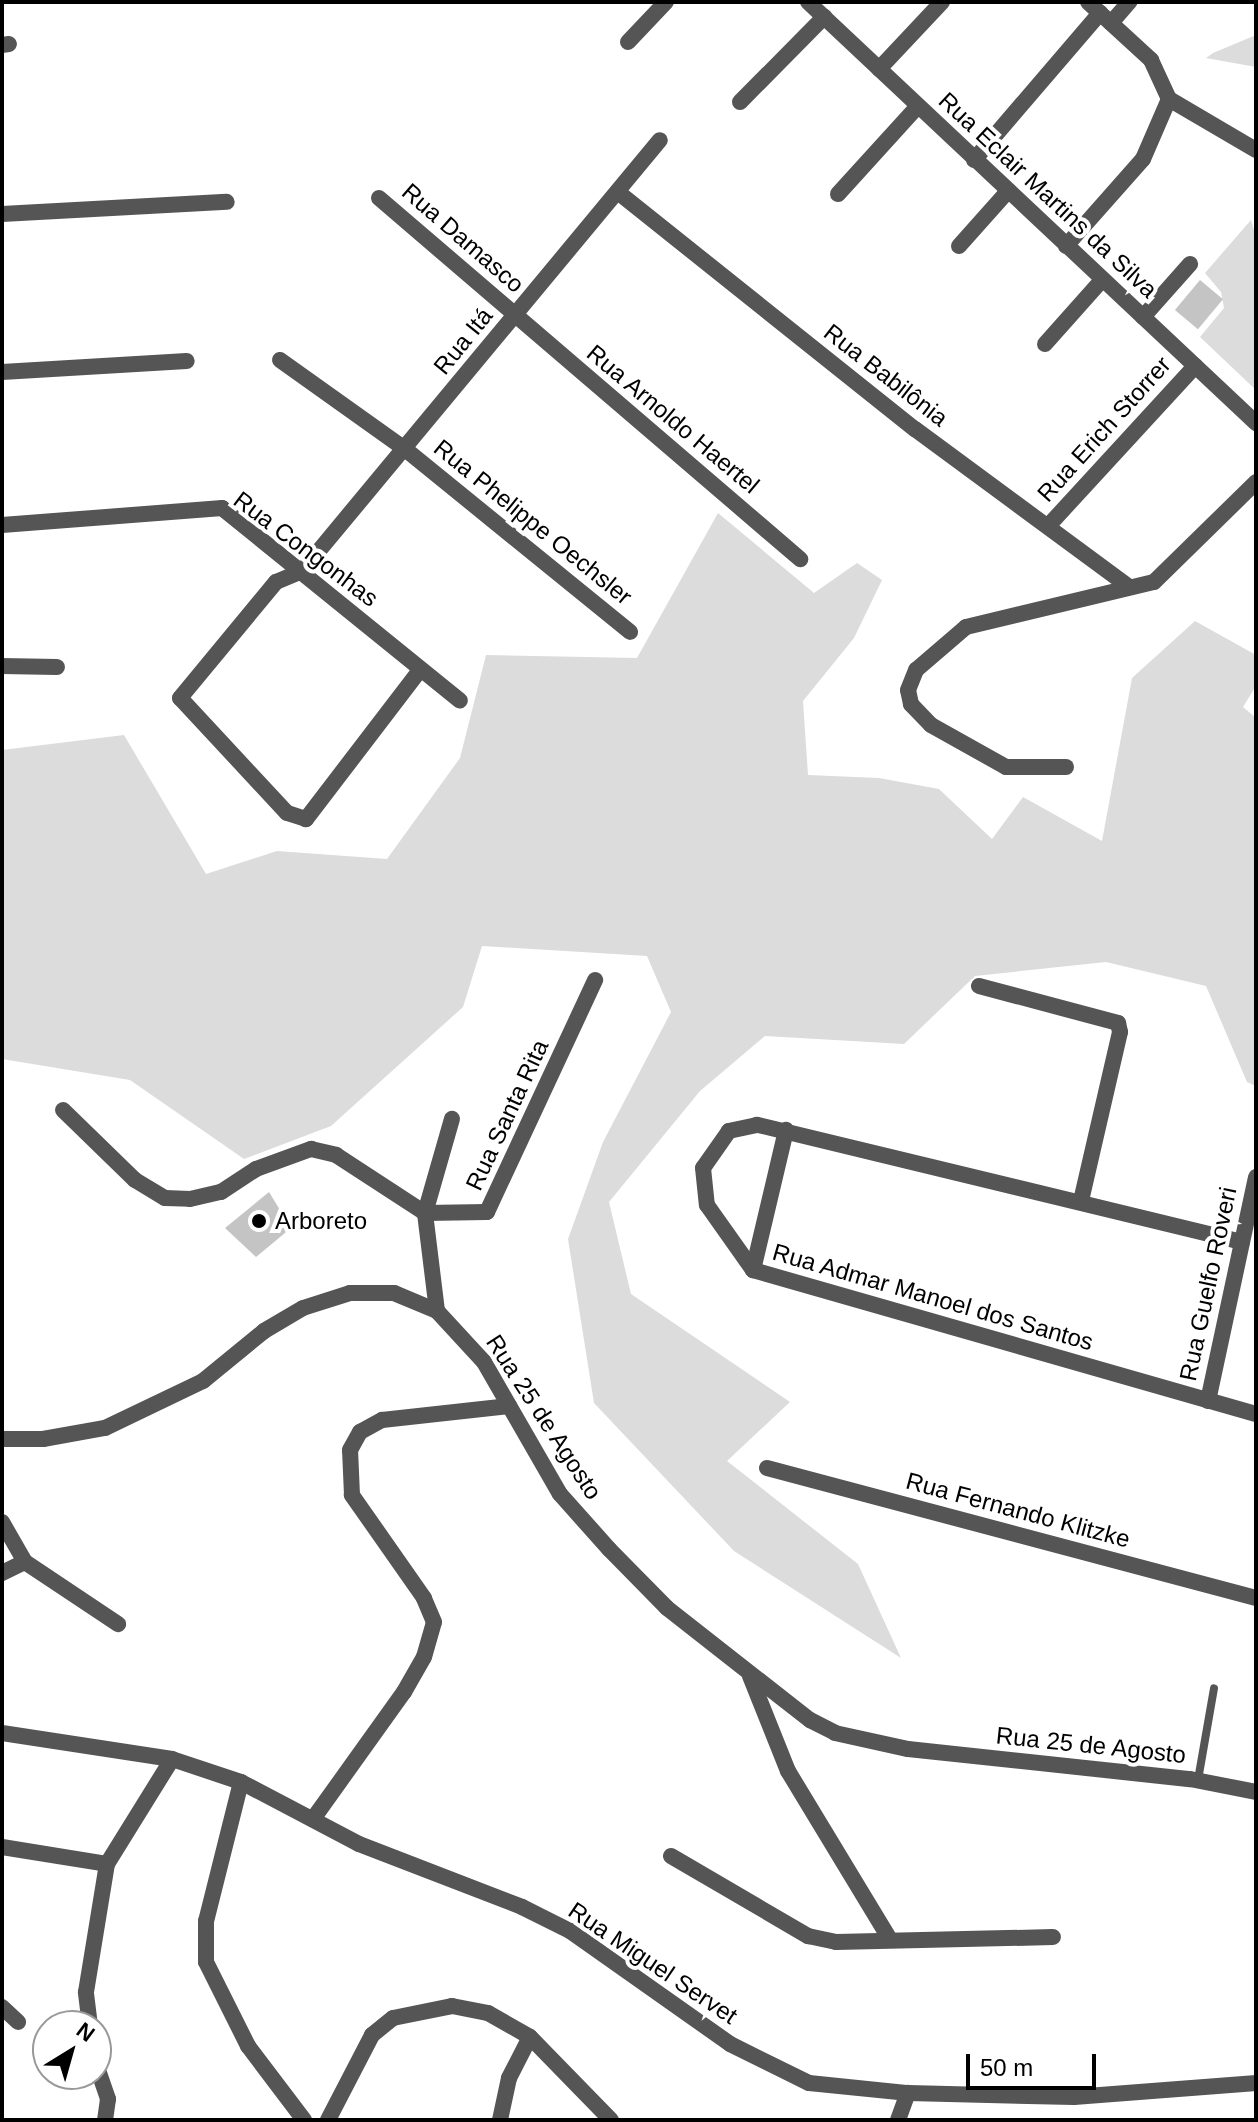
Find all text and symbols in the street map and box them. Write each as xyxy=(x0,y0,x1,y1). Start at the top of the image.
street label: Rua Eclair Martins da Silva xyxy=(933,86,1163,304)
street label: Rua Damasco xyxy=(396,177,530,299)
street label: Rua Itá xyxy=(427,302,499,380)
street label: Rua Babilônia xyxy=(818,318,954,432)
street label: Rua Arnoldo Haertel xyxy=(580,338,766,500)
street label: Rua Erich Storrer xyxy=(1031,350,1177,508)
street label: Rua Phelippe Oechsler xyxy=(428,433,638,611)
street label: Rua Congonhas xyxy=(228,485,384,613)
street label: Rua Santa Rita xyxy=(460,1035,554,1195)
street label: Rua Guelfo Roveri xyxy=(1173,1184,1243,1384)
place label: Arboreto xyxy=(275,1207,367,1235)
marker: Arboreto xyxy=(250,1212,268,1230)
street label: Rua Admar Manoel dos Santos xyxy=(769,1237,1097,1357)
street label: Rua 25 de Agosto xyxy=(480,1329,608,1505)
street label: Rua Fernando Klitzke xyxy=(903,1466,1133,1554)
street label: Rua 25 de Agosto xyxy=(994,1721,1188,1769)
street label: Rua Miguel Servet xyxy=(563,1896,743,2030)
north arrow xyxy=(32,2010,112,2090)
text: N xyxy=(72,2017,99,2047)
scale bar xyxy=(970,2038,1100,2088)
text: 50 m xyxy=(980,2054,1033,2081)

